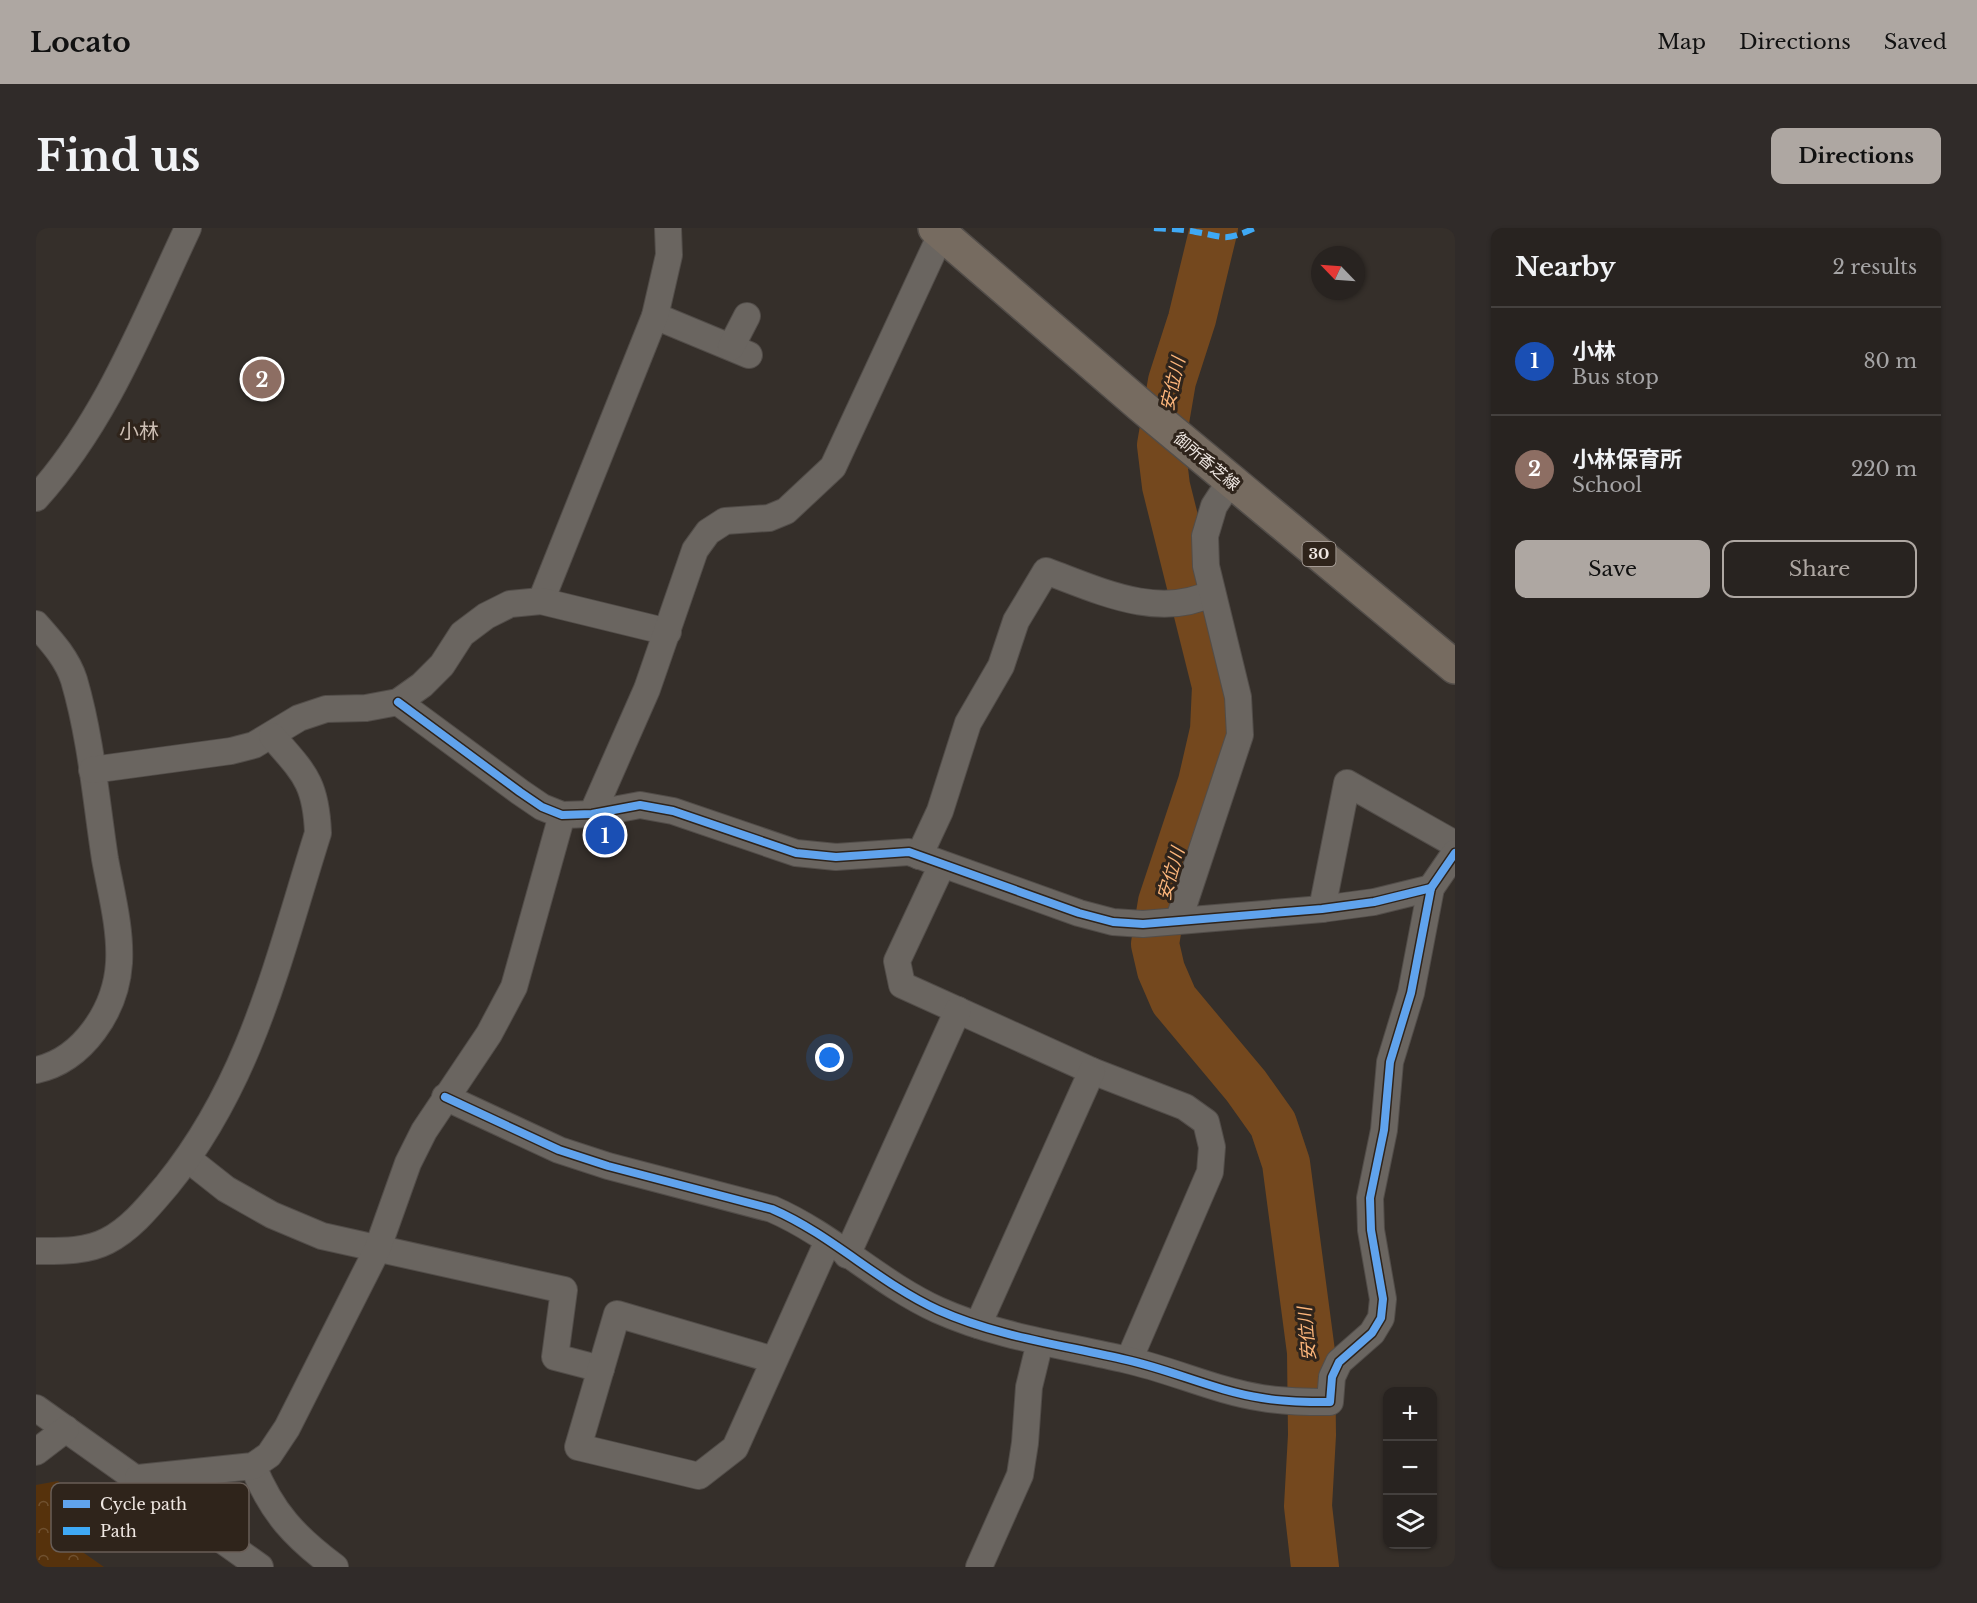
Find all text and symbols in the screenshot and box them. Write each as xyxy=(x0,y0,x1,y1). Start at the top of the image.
text: Locato xyxy=(30,25,131,60)
text: Map xyxy=(1657,29,1706,55)
text: Directions xyxy=(1739,29,1851,55)
text: Saved xyxy=(1884,29,1947,55)
button: Directions xyxy=(1771,128,1941,184)
text: Find us xyxy=(36,130,200,182)
north arrow xyxy=(1311,246,1365,300)
text: Nearby xyxy=(1515,251,1616,283)
text: 2 results xyxy=(1833,255,1917,279)
text: 小林 xyxy=(1572,338,1616,365)
text: 1 xyxy=(1530,349,1539,373)
text: 80 m xyxy=(1863,349,1917,373)
water label: 安位川 xyxy=(1156,353,1190,413)
pin: 2 xyxy=(242,356,282,402)
text: Bus stop xyxy=(1572,365,1659,389)
district label: 小林 xyxy=(119,419,159,443)
street label: 御所香芝線 xyxy=(1170,428,1244,494)
text: 小林保育所 xyxy=(1572,446,1682,473)
text: 2 xyxy=(1528,457,1541,481)
text: 220 m xyxy=(1851,457,1917,481)
text: School xyxy=(1572,473,1642,497)
button: Save xyxy=(1515,540,1710,598)
button: Share xyxy=(1722,540,1917,598)
road number: 30 xyxy=(1302,542,1336,566)
pin: 1 xyxy=(586,812,624,858)
water label: 安位川 xyxy=(1153,843,1190,903)
your location xyxy=(815,1043,844,1072)
water label: 安位川 xyxy=(1294,1304,1320,1362)
map controls xyxy=(1383,1387,1437,1549)
button: + xyxy=(1383,1387,1437,1441)
button: − xyxy=(1383,1441,1437,1495)
legend xyxy=(51,1483,249,1552)
text: Cycle path xyxy=(100,1494,187,1514)
button: layers xyxy=(1383,1495,1437,1549)
text: Path xyxy=(100,1521,137,1541)

